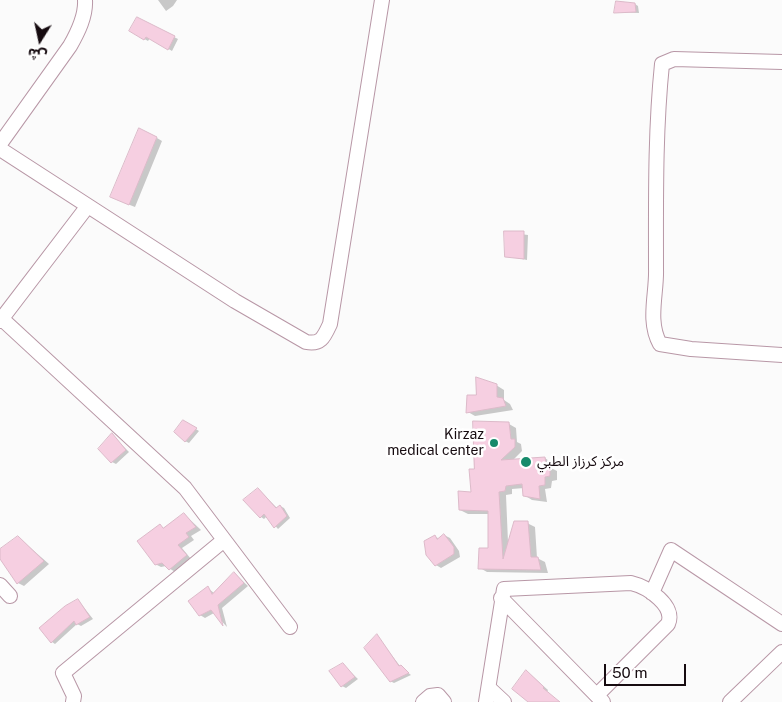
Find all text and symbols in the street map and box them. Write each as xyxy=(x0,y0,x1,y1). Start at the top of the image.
north arrow xyxy=(15,15,65,65)
text: ش xyxy=(27,45,48,64)
place label: Kirzaz medical center xyxy=(387,427,484,460)
marker: Kirzaz medical center xyxy=(488,437,500,449)
place label: مركز كرزاز الطبي xyxy=(537,454,624,470)
marker: مركز كرزاز الطبي xyxy=(519,455,533,469)
scale bar xyxy=(607,654,690,686)
text: 50 m xyxy=(612,664,647,681)

